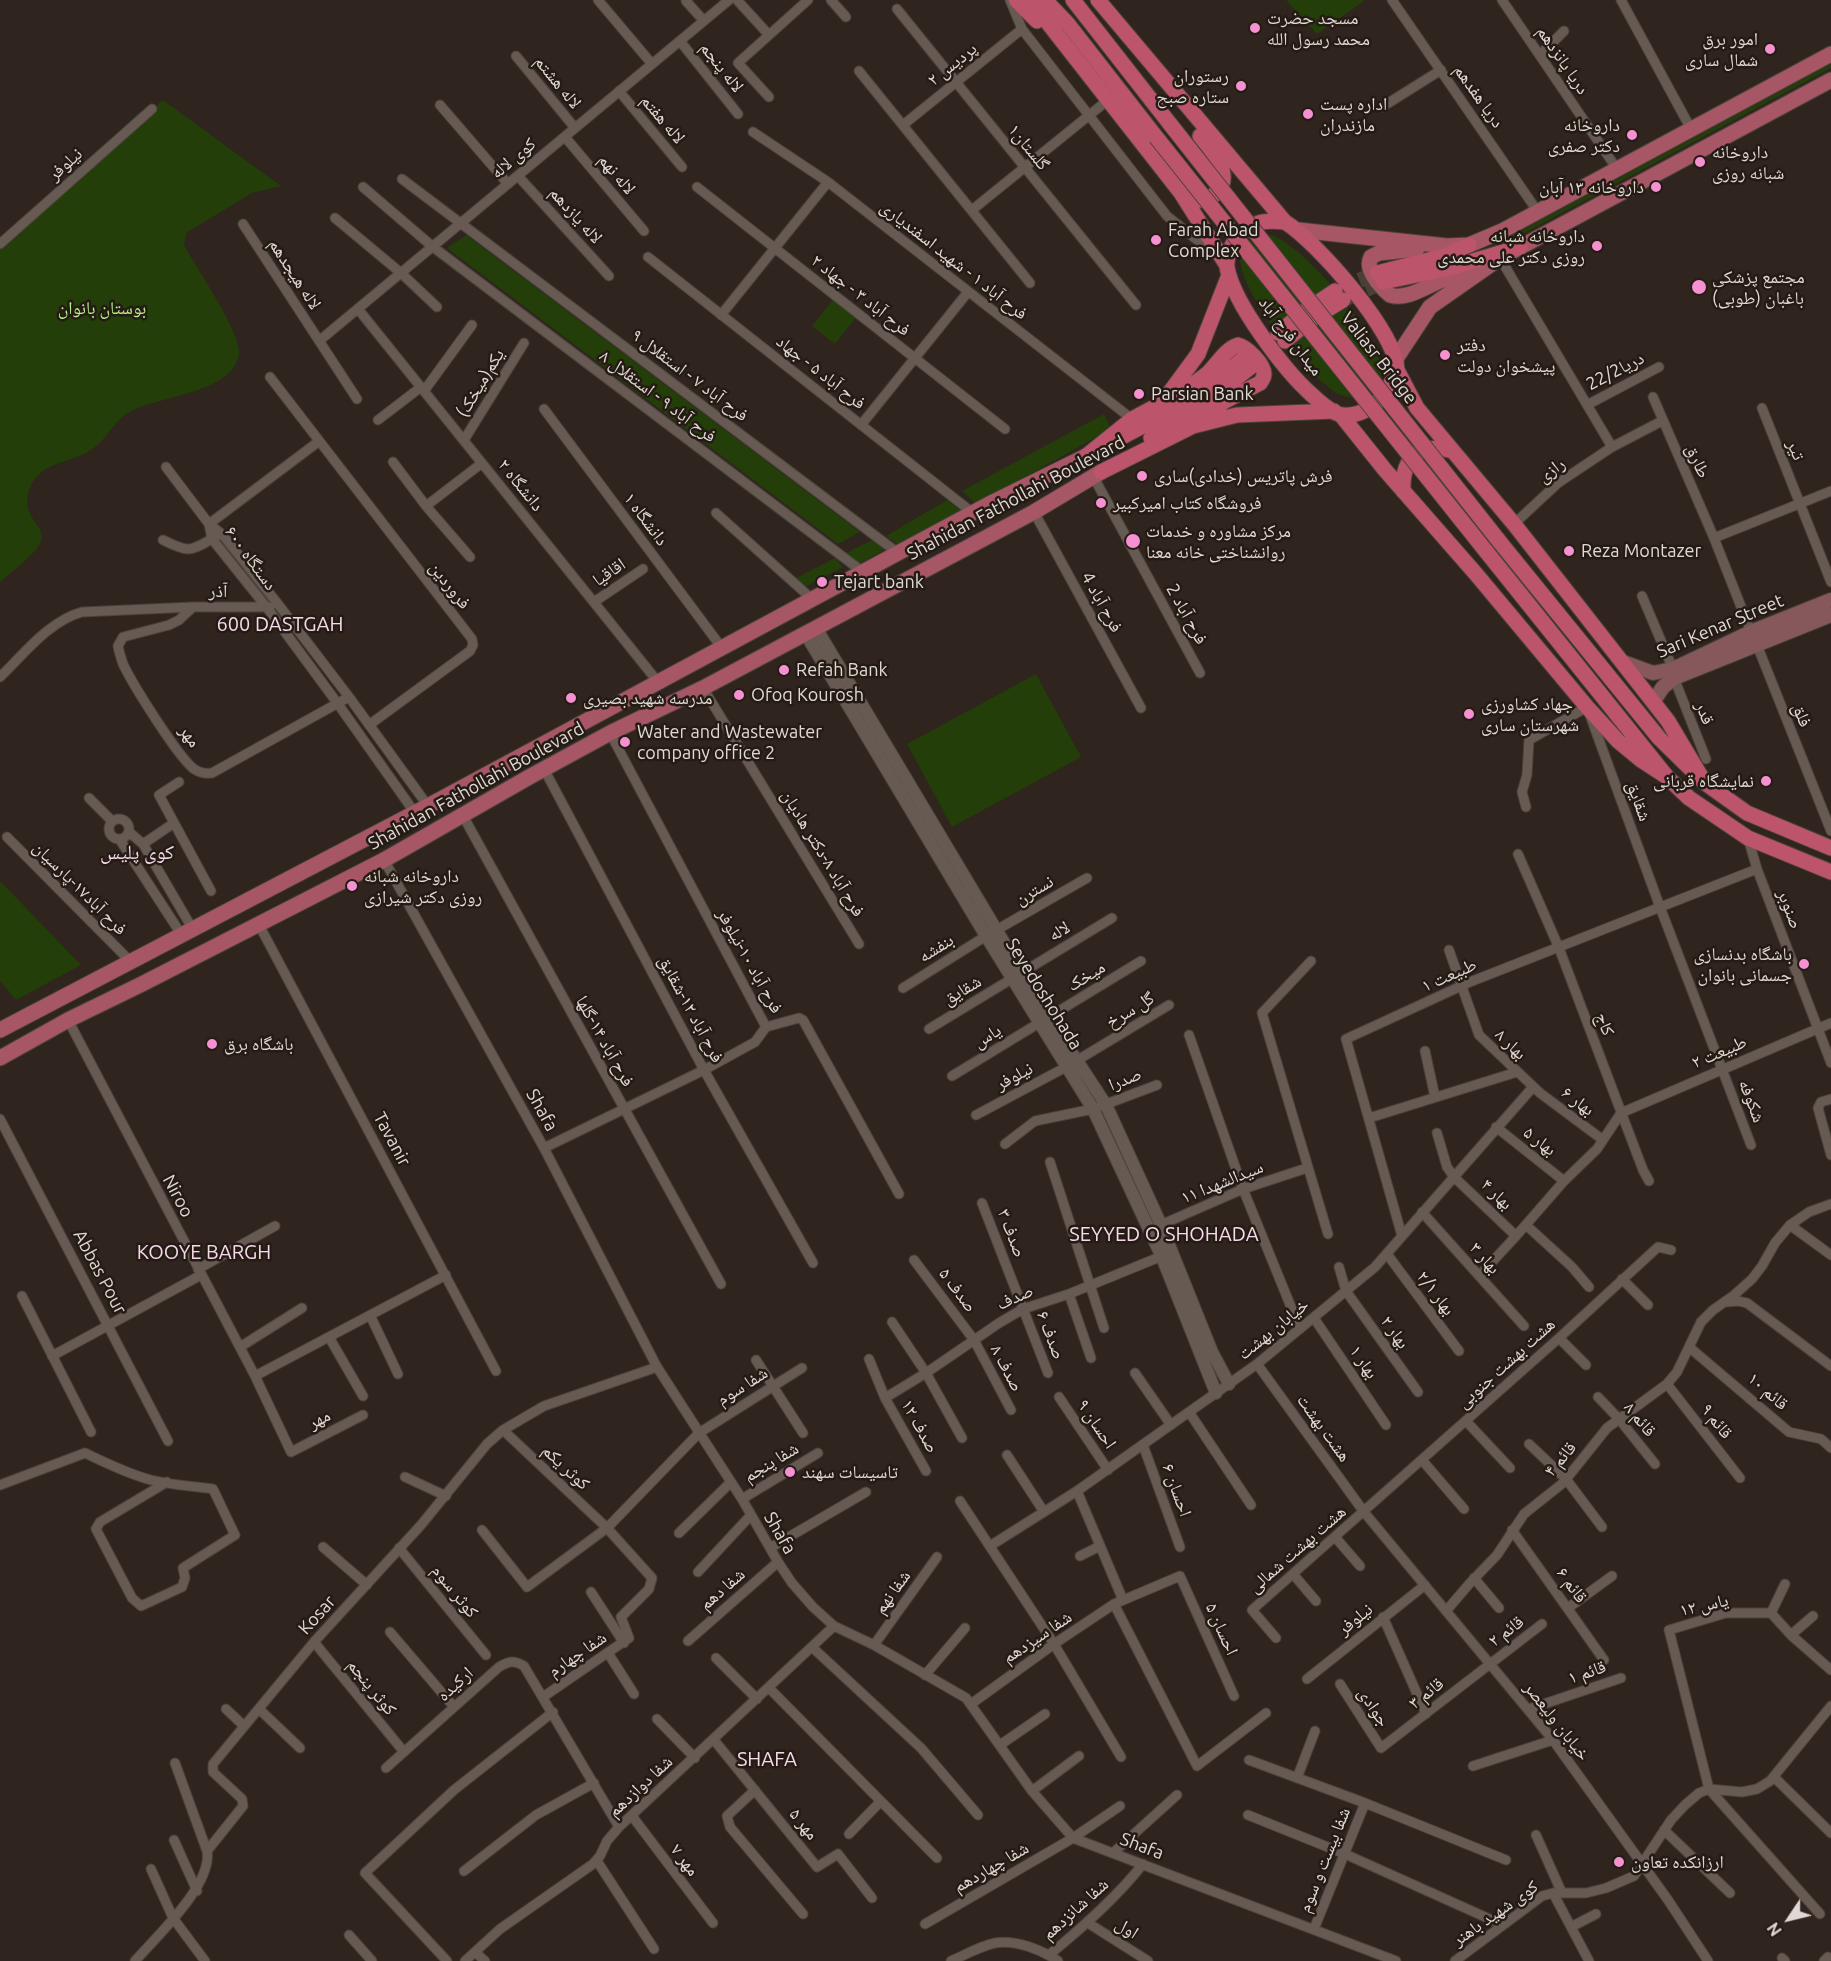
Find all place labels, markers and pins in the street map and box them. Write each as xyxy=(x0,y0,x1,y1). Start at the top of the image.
place label: مسجد حضرت محمد رسول الله xyxy=(1267,7,1370,50)
marker: مسجد حضرت محمد رسول الله xyxy=(1248,21,1262,35)
place label: امور برق شمال ساری xyxy=(1685,28,1758,70)
marker: امور برق شمال ساری xyxy=(1763,42,1777,56)
place label: رستوران ستاره صبح xyxy=(1156,65,1229,107)
marker: رستوران ستاره صبح xyxy=(1234,79,1248,93)
place label: اداره پست مازندران xyxy=(1320,93,1387,136)
marker: اداره پست مازندران xyxy=(1301,107,1315,121)
place label: داروخانه دکتر صفری xyxy=(1548,114,1620,156)
marker: داروخانه دکتر صفری xyxy=(1625,128,1639,142)
place label: داروخانه شبانه روزی xyxy=(1712,141,1784,184)
marker: داروخانه شبانه روزی xyxy=(1693,155,1707,169)
place label: داروخانه ١٣ آبان xyxy=(1539,176,1644,198)
marker: داروخانه ١٣ آبان xyxy=(1649,180,1663,194)
place label: Farah Abad Complex xyxy=(1168,219,1259,262)
place label: داروخانه شبانه روزی دکتر علی محمدی xyxy=(1437,225,1585,268)
marker: Farah Abad Complex xyxy=(1149,233,1163,247)
marker: داروخانه شبانه روزی دکتر علی محمدی xyxy=(1590,239,1604,253)
place label: مجتمع پزشکی باغبان (طوبی) xyxy=(1712,266,1805,308)
marker: مجتمع پزشکی باغبان (طوبی) xyxy=(1690,278,1708,296)
place label: دفتر پیشخوان دولت xyxy=(1457,334,1555,376)
marker: دفتر پیشخوان دولت xyxy=(1438,348,1452,362)
place label: Parsian Bank xyxy=(1151,383,1254,405)
marker: Parsian Bank xyxy=(1132,387,1146,401)
place label: فرش پاتریس (خدادی)ساری xyxy=(1154,465,1333,487)
marker: فرش پاتریس (خدادی)ساری xyxy=(1135,469,1149,483)
place label: فروشگاه کتاب امیرکبیر xyxy=(1113,492,1262,514)
marker: فروشگاه کتاب امیرکبیر xyxy=(1094,496,1108,510)
place label: مرکز مشاوره و خدمات روانشناختی خانه معنا xyxy=(1146,520,1291,562)
marker: مرکز مشاوره و خدمات روانشناختی خانه معنا xyxy=(1124,532,1142,550)
place label: Reza Montazer xyxy=(1581,540,1701,562)
marker: Reza Montazer xyxy=(1562,544,1576,558)
place label: Tejart bank xyxy=(834,571,924,593)
marker: Tejart bank xyxy=(815,575,829,589)
place label: Refah Bank xyxy=(796,659,888,681)
marker: Refah Bank xyxy=(777,663,791,677)
place label: Ofoq Kourosh xyxy=(751,684,864,706)
place label: مدرسه شهید بصیری xyxy=(583,687,712,709)
marker: Ofoq Kourosh xyxy=(732,688,746,702)
marker: مدرسه شهید بصیری xyxy=(564,691,578,705)
place label: جهاد کشاورزی شهرستان ساری xyxy=(1481,693,1579,736)
marker: جهاد کشاورزی شهرستان ساری xyxy=(1462,707,1476,721)
place label: Water and Wastewater company office 2 xyxy=(637,721,822,764)
marker: Water and Wastewater company office 2 xyxy=(618,735,632,749)
place label: نمایشگاه قربانی xyxy=(1653,770,1754,792)
marker: نمایشگاه قربانی xyxy=(1759,774,1773,788)
place label: داروخانه شبانه روزی دکتر شیرازی xyxy=(364,865,482,908)
marker: داروخانه شبانه روزی دکتر شیرازی xyxy=(345,879,359,893)
place label: باشگاه بدنسازی جسمانی بانوان xyxy=(1693,943,1792,986)
marker: باشگاه بدنسازی جسمانی بانوان xyxy=(1797,957,1811,971)
place label: باشگاه برق xyxy=(224,1033,293,1055)
marker: باشگاه برق xyxy=(205,1037,219,1051)
place label: تاسیسات سهند xyxy=(802,1461,898,1483)
marker: تاسیسات سهند xyxy=(783,1465,797,1479)
place label: ارزانکده تعاون xyxy=(1631,1851,1724,1873)
marker: ارزانکده تعاون xyxy=(1612,1855,1626,1869)

